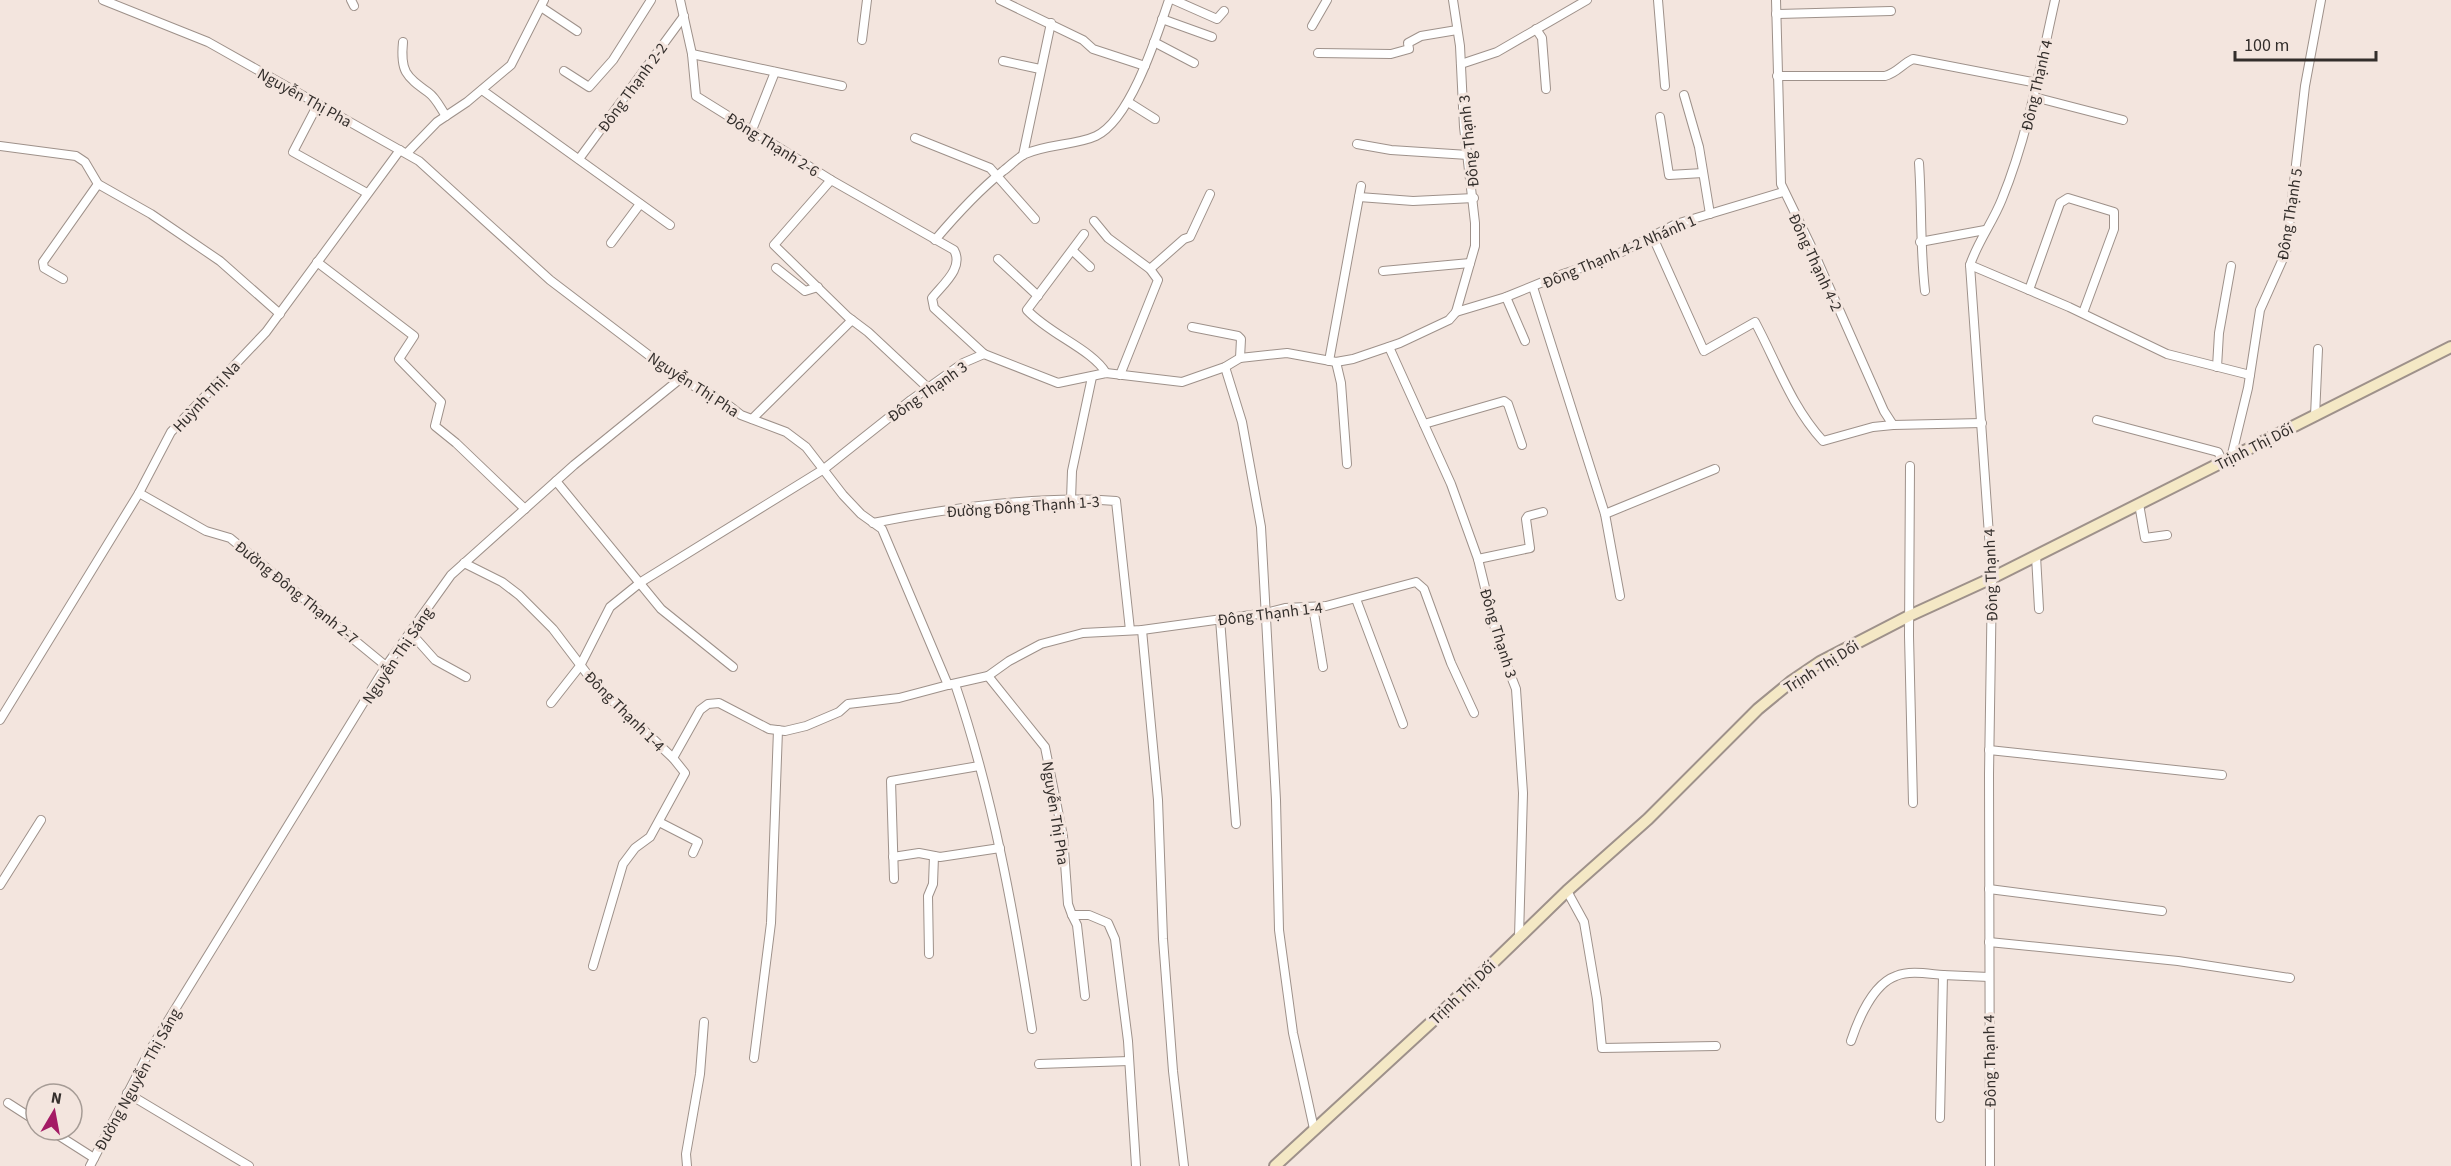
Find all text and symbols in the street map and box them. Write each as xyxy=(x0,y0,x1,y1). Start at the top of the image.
scale bar xyxy=(2235,24,2376,62)
text: 100 m xyxy=(2244,33,2289,58)
street label: Đông Thạnh 4 xyxy=(2016,37,2058,133)
street label: Đông Thạnh 2-2 xyxy=(593,38,673,137)
street label: Nguyễn Thị Pha xyxy=(253,63,356,133)
street label: Đông Thạnh 3 xyxy=(1453,94,1485,188)
street label: Đông Thạnh 2-6 xyxy=(722,108,823,182)
street label: Đông Thạnh 5 xyxy=(2272,167,2308,262)
street label: Đông Thạnh 4-2 Nhánh 1 xyxy=(1539,210,1700,294)
street label: Đông Thạnh 4-2 xyxy=(1783,210,1847,315)
street label: Nguyễn Thị Pha xyxy=(644,347,743,423)
street label: Huỳnh Thị Na xyxy=(168,356,246,437)
street label: Đông Thạnh 3 xyxy=(883,356,972,427)
street label: Trịnh Thị Dối xyxy=(2212,418,2297,476)
street label: Đường Đông Thạnh 1-3 xyxy=(946,491,1100,523)
street label: Đông Thạnh 4 xyxy=(1978,528,2004,622)
street label: Đường Đông Thạnh 2-7 xyxy=(230,536,363,650)
street label: Đông Thạnh 3 xyxy=(1474,586,1522,681)
street label: Đông Thạnh 1-4 xyxy=(1216,597,1324,631)
street label: Nguyễn Thị Sáng xyxy=(357,603,438,708)
street label: Trịnh Thị Dối xyxy=(1780,635,1863,699)
street label: Đông Thạnh 1-4 xyxy=(579,667,669,757)
street label: Nguyễn Thị Pha xyxy=(1036,760,1074,867)
street label: Trịnh Thị Dối xyxy=(1425,955,1501,1030)
street label: Đường Nguyễn Thị Sáng xyxy=(90,1004,186,1155)
street label: Đông Thạnh 4 xyxy=(1978,1014,2002,1108)
north arrow xyxy=(24,1082,84,1142)
text: N xyxy=(49,1086,64,1110)

